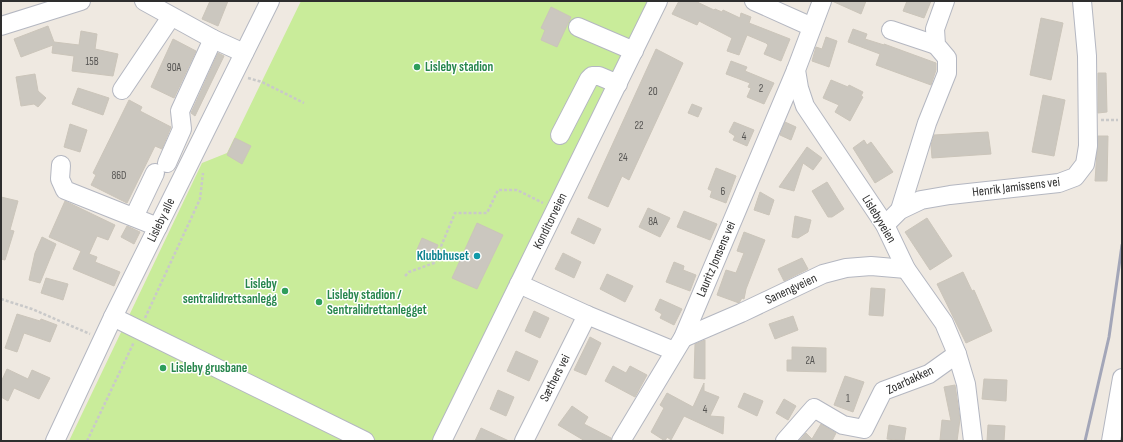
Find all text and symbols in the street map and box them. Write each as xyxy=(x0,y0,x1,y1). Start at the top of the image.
house number: 15B xyxy=(85,55,99,68)
place label: Lisleby stadion xyxy=(425,59,493,75)
house number: 90A xyxy=(167,61,181,74)
marker: Lisleby stadion xyxy=(412,62,422,72)
house number: 2 xyxy=(759,82,764,95)
house number: 20 xyxy=(648,85,658,98)
house number: 22 xyxy=(634,119,644,132)
house number: 4 xyxy=(742,130,747,143)
house number: 24 xyxy=(618,151,628,164)
house number: 86D xyxy=(111,169,127,182)
street label: Henrik Jamissens vei xyxy=(971,174,1061,200)
house number: 6 xyxy=(721,185,726,198)
street label: Konditorveien xyxy=(529,190,571,252)
street label: Lislebyveien xyxy=(858,192,900,246)
street label: Lisleby alle xyxy=(144,195,178,245)
house number: 8A xyxy=(648,215,658,228)
street label: Lauritz Jonsens vei xyxy=(693,219,739,299)
place label: Klubbhuset xyxy=(417,248,470,264)
marker: Klubbhuset xyxy=(472,251,482,261)
street label: Sanengveien xyxy=(763,270,819,308)
place label: Lisleby sentralidrettsanlegg xyxy=(183,276,278,307)
marker: Lisleby sentralidrettsanlegg xyxy=(280,286,290,296)
place label: Lisleby stadion / Sentralidrettanlegget xyxy=(327,287,428,318)
marker: Lisleby stadion / Sentralidrettanlegget xyxy=(314,297,324,307)
street label: Sæthers vei xyxy=(536,352,574,404)
house number: 2A xyxy=(805,354,815,367)
place label: Lisleby grusbane xyxy=(171,360,248,376)
street label: Zoarbakken xyxy=(884,362,936,398)
marker: Lisleby grusbane xyxy=(158,363,168,373)
house number: 1 xyxy=(846,392,850,405)
house number: 4 xyxy=(703,403,708,416)

